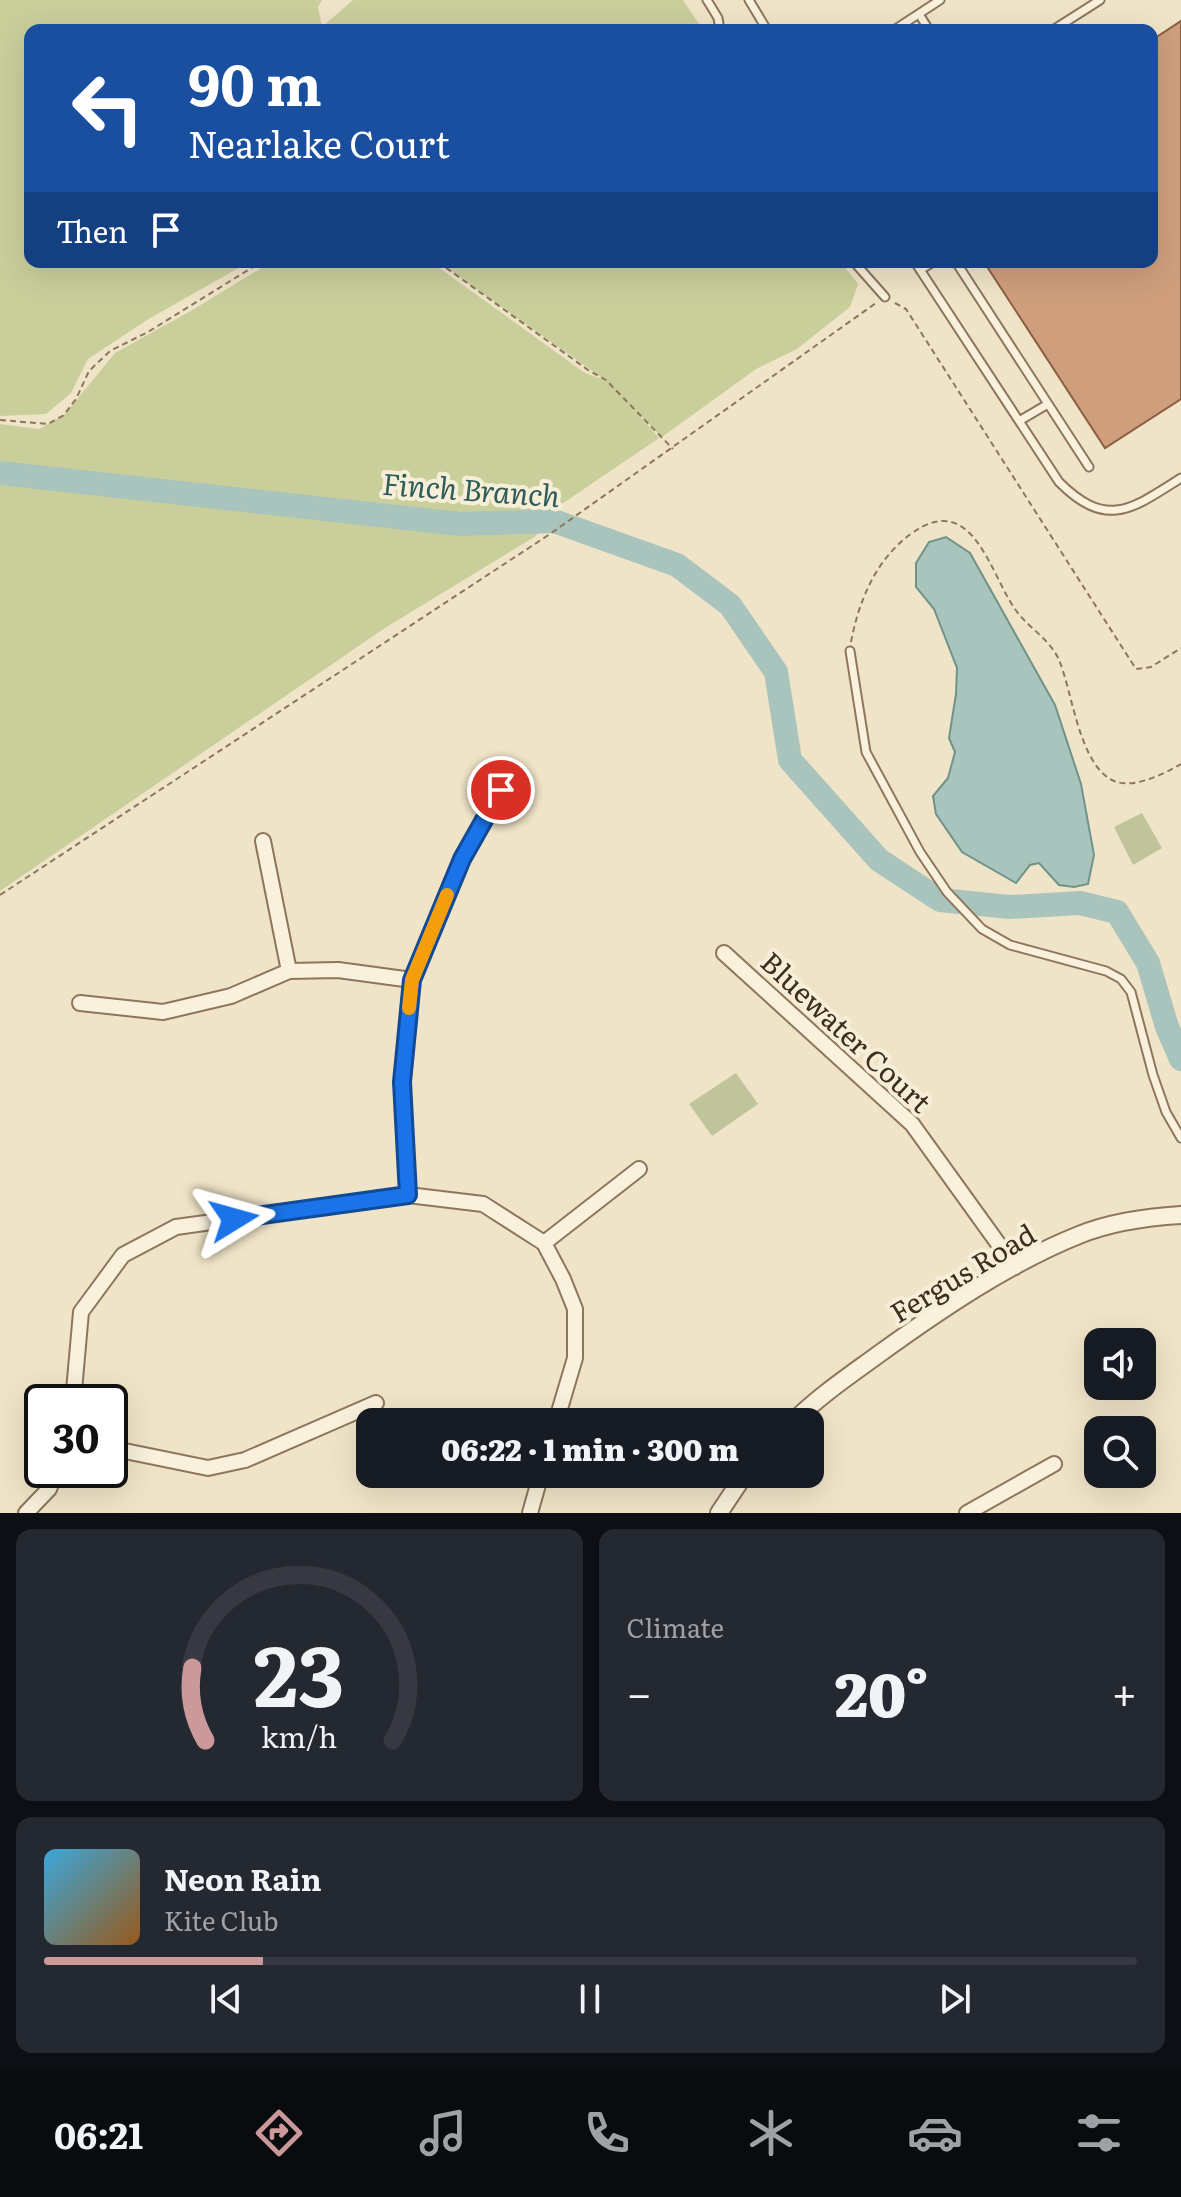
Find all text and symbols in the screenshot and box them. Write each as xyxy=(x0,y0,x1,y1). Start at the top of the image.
text: 90 m xyxy=(188,40,322,123)
icon: left xyxy=(56,56,160,160)
text: Nearlake Court xyxy=(188,116,450,169)
text: Then xyxy=(56,208,128,252)
icon: arrive xyxy=(144,208,188,252)
water label: Finch Branch xyxy=(381,460,562,516)
pin xyxy=(467,756,535,824)
icon: arrive xyxy=(479,768,523,812)
street label: Bluewater Court xyxy=(752,941,942,1122)
position arrow xyxy=(192,1177,276,1261)
street label: Fergus Road xyxy=(881,1212,1043,1332)
map controls xyxy=(1084,1328,1156,1488)
button: sound xyxy=(1084,1328,1156,1400)
speed limit sign: 30 xyxy=(24,1384,128,1488)
button: search xyxy=(1084,1416,1156,1488)
text: 06:22 · 1 min · 300 m xyxy=(441,1426,739,1470)
text: Climate xyxy=(627,1607,724,1646)
text: 23 xyxy=(254,1609,345,1733)
text: 20° xyxy=(835,1646,929,1735)
text: − xyxy=(627,1658,652,1724)
text: + xyxy=(1111,1658,1137,1724)
text: km/h xyxy=(261,1714,337,1757)
text: Neon Rain xyxy=(164,1856,322,1900)
text: Kite Club xyxy=(164,1900,279,1939)
icon: previous xyxy=(204,1977,248,2021)
icon: pause xyxy=(568,1977,612,2021)
icon: next xyxy=(933,1977,977,2021)
icon: directions xyxy=(251,2105,307,2161)
icon: music xyxy=(415,2105,471,2161)
icon: phone xyxy=(579,2105,635,2161)
icon: climate xyxy=(743,2105,799,2161)
icon: car xyxy=(907,2105,963,2161)
icon: filters xyxy=(1071,2105,1127,2161)
text: 06:21 xyxy=(54,2107,143,2160)

